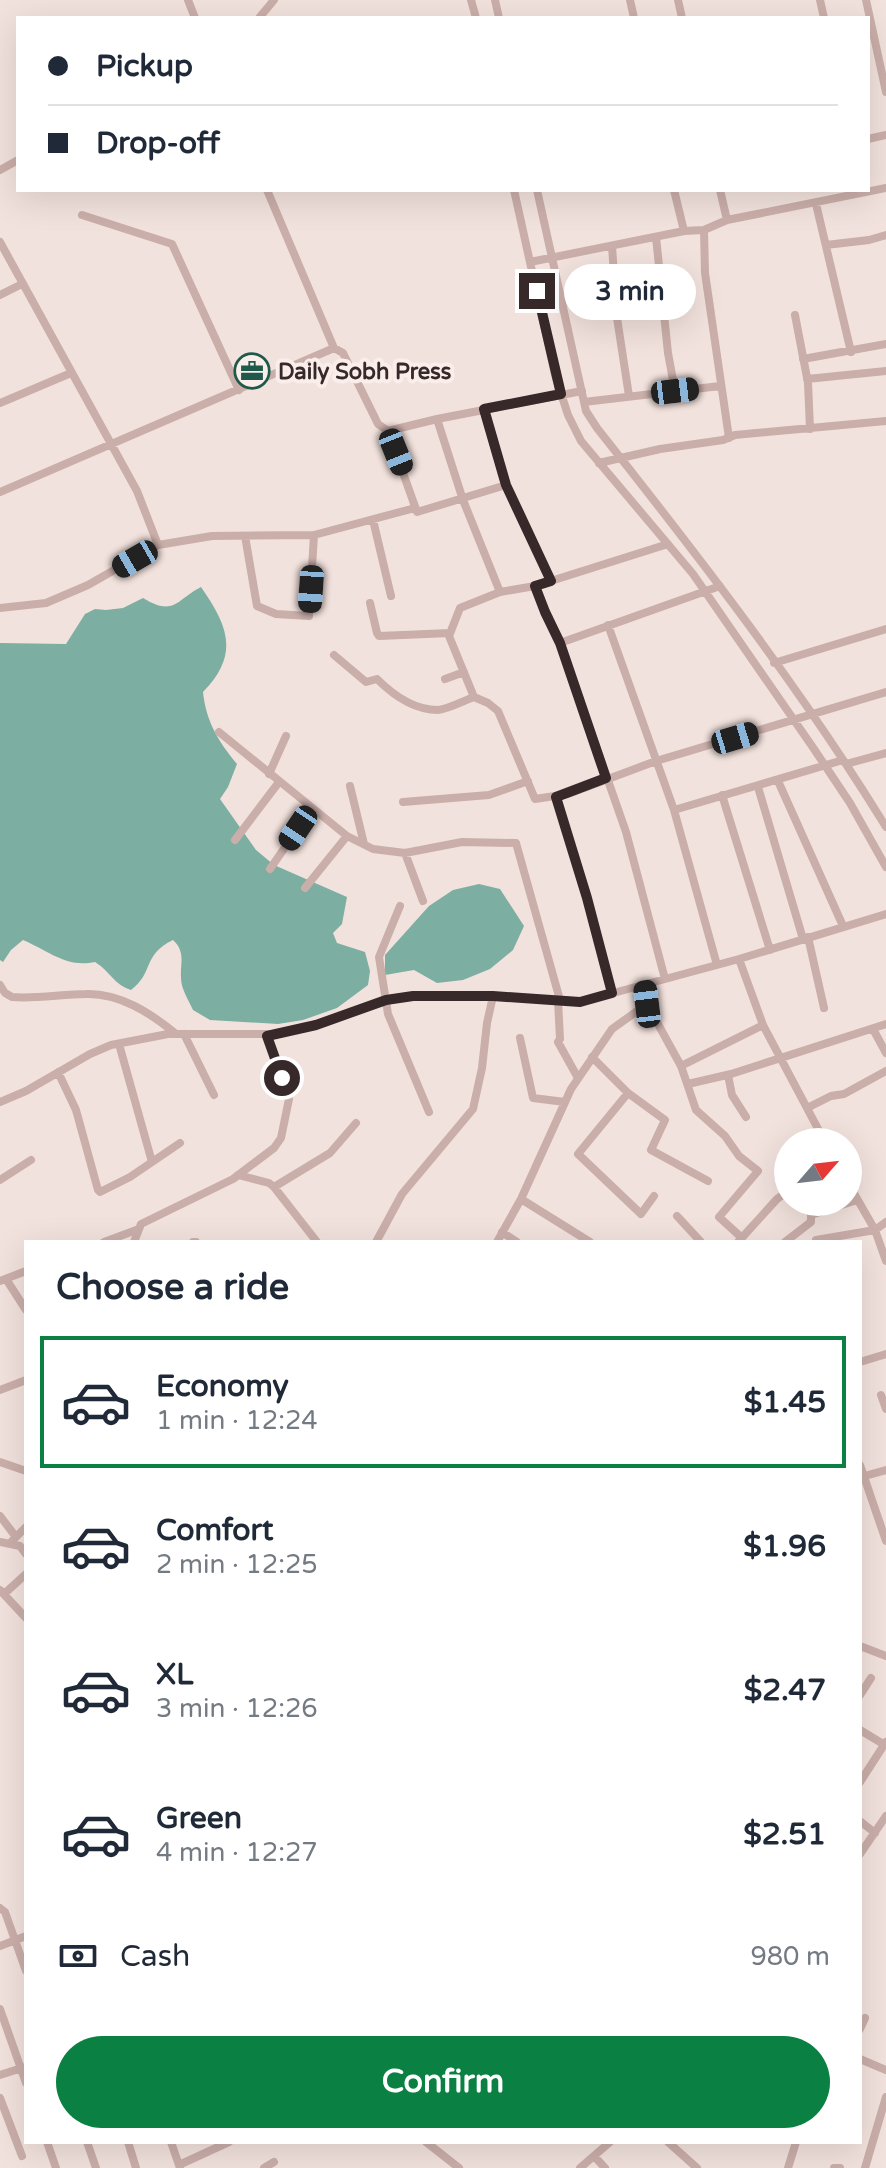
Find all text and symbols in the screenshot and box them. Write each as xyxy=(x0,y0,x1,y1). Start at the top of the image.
text: Pickup xyxy=(96,48,193,85)
text: Drop-off xyxy=(96,125,220,162)
callout: 3 min xyxy=(565,263,697,319)
route end xyxy=(519,273,555,309)
text: 3 min xyxy=(595,276,665,307)
office icon: Daily Sobh Press xyxy=(233,352,271,390)
place label: Daily Sobh Press xyxy=(278,359,452,385)
car xyxy=(650,376,700,406)
car xyxy=(376,425,416,479)
car xyxy=(108,537,162,581)
car xyxy=(297,564,325,614)
car xyxy=(709,720,761,756)
car xyxy=(275,801,321,855)
car xyxy=(632,979,662,1029)
route start xyxy=(264,1060,300,1096)
north arrow xyxy=(774,1128,862,1216)
map controls xyxy=(774,1128,862,1216)
text: Choose a ride xyxy=(56,1266,289,1309)
icon: car xyxy=(60,1366,132,1438)
text: Economy xyxy=(156,1368,289,1405)
text: $1.45 xyxy=(744,1384,826,1421)
text: 1 min · 12:24 xyxy=(156,1405,318,1436)
icon: car xyxy=(60,1510,132,1582)
text: Comfort xyxy=(156,1512,274,1549)
text: $1.96 xyxy=(743,1528,826,1565)
text: 2 min · 12:25 xyxy=(156,1549,318,1580)
icon: car xyxy=(60,1654,132,1726)
text: XL xyxy=(156,1656,193,1693)
text: $2.47 xyxy=(744,1672,826,1709)
text: 3 min · 12:26 xyxy=(156,1693,318,1724)
icon: car xyxy=(60,1798,132,1870)
text: Green xyxy=(156,1800,242,1837)
text: $2.51 xyxy=(743,1816,826,1853)
text: 4 min · 12:27 xyxy=(156,1837,318,1868)
icon: cash xyxy=(56,1934,100,1978)
text: Cash xyxy=(120,1938,190,1975)
text: 980 m xyxy=(750,1941,830,1972)
button: Confirm xyxy=(56,2036,830,2128)

